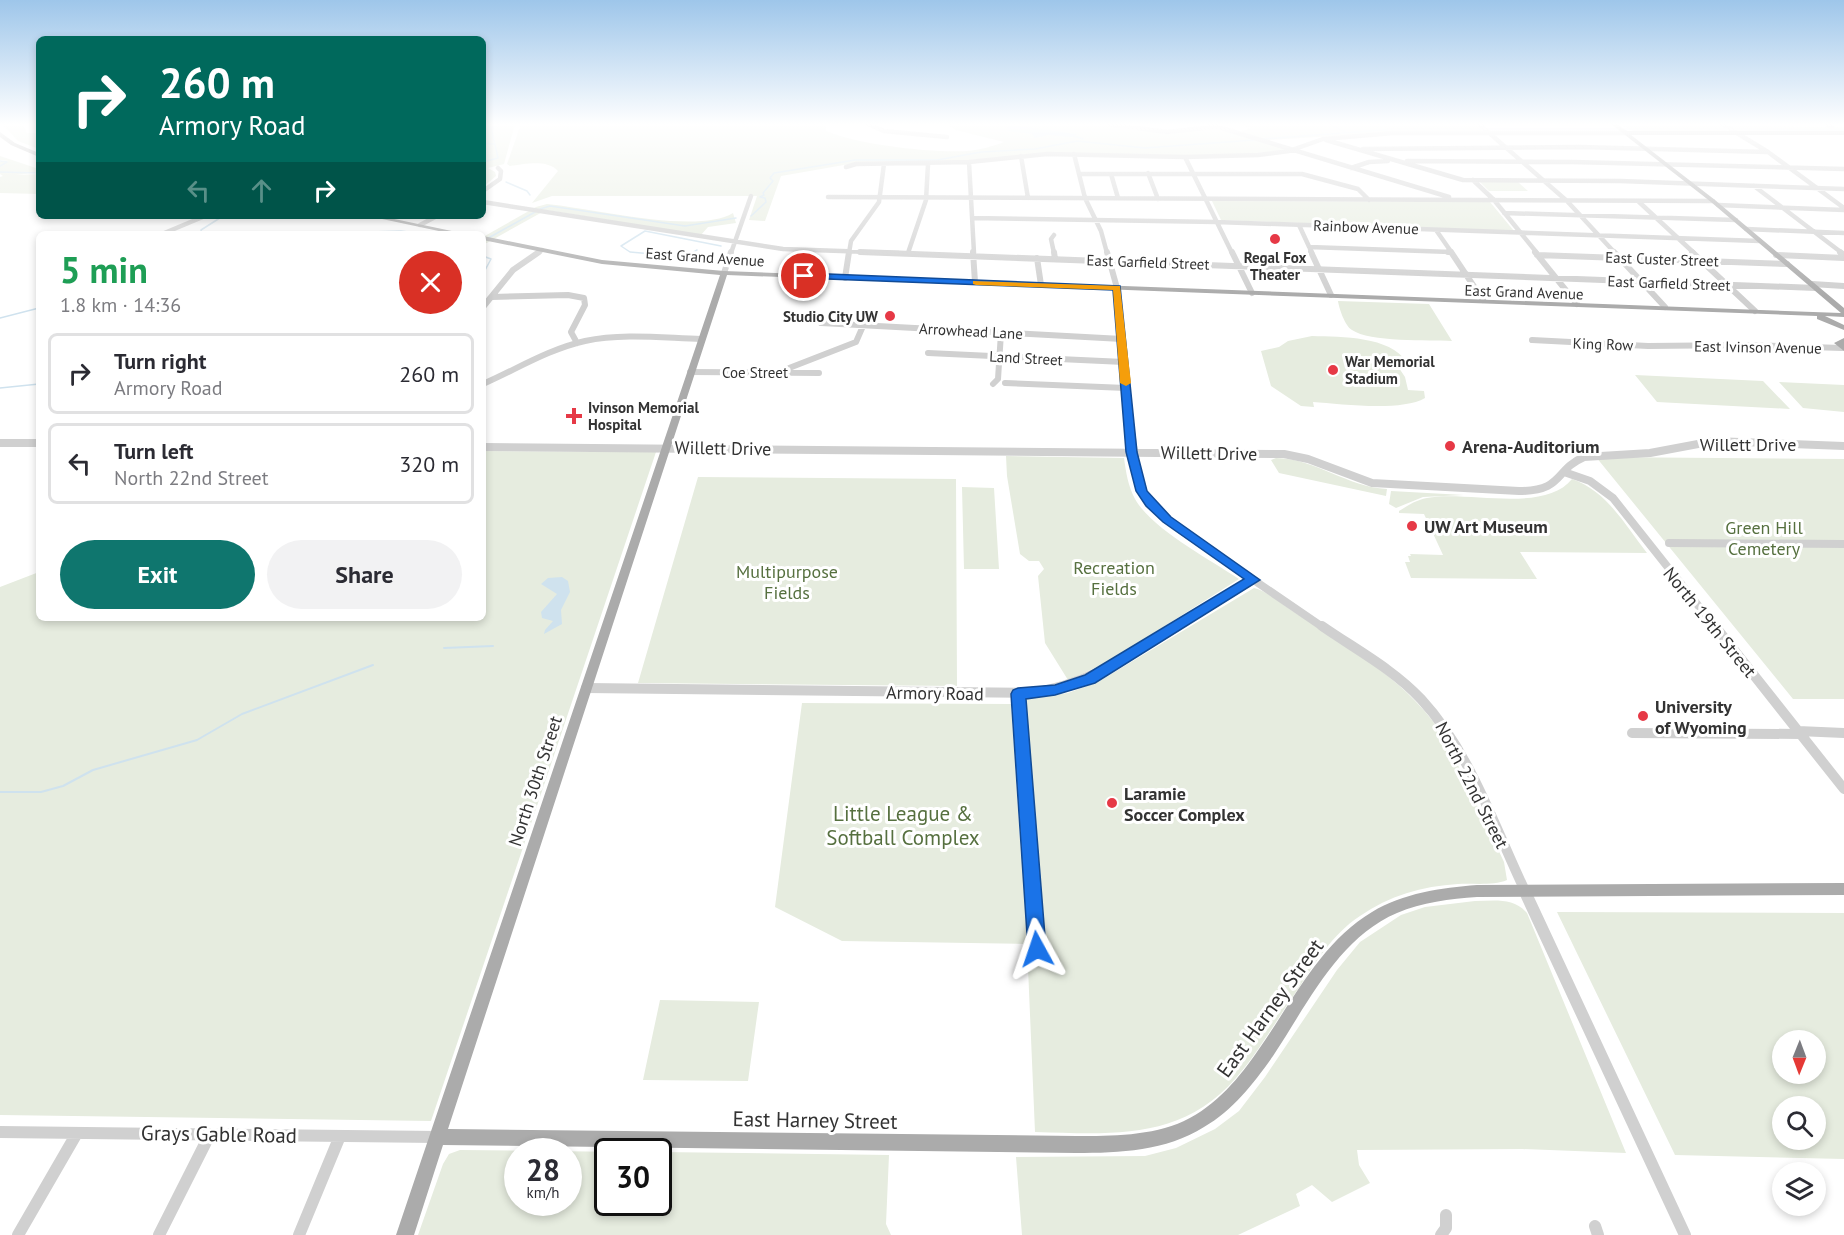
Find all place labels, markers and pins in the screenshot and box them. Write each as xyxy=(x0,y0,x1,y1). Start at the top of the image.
marker: Regal Fox Theater xyxy=(1268,232,1282,246)
place label: Regal Fox Theater xyxy=(1244,248,1306,284)
pin xyxy=(778,250,829,301)
place label: Studio City UW xyxy=(783,307,878,326)
marker: Studio City UW xyxy=(883,309,897,323)
place label: War Memorial Stadium xyxy=(1345,352,1435,388)
marker: War Memorial Stadium xyxy=(1326,363,1340,377)
place label: Ivinson Memorial Hospital xyxy=(588,398,699,434)
marker: Ivinson Memorial Hospital xyxy=(565,407,583,425)
place label: Arena-Auditorium xyxy=(1462,435,1599,458)
marker: Arena-Auditorium xyxy=(1443,439,1457,453)
place label: UW Art Museum xyxy=(1424,515,1548,538)
marker: UW Art Museum xyxy=(1405,519,1419,533)
place label: University of Wyoming xyxy=(1655,695,1747,739)
marker: University of Wyoming xyxy=(1636,709,1650,723)
place label: Laramie Soccer Complex xyxy=(1124,782,1245,826)
marker: Laramie Soccer Complex xyxy=(1105,796,1119,810)

